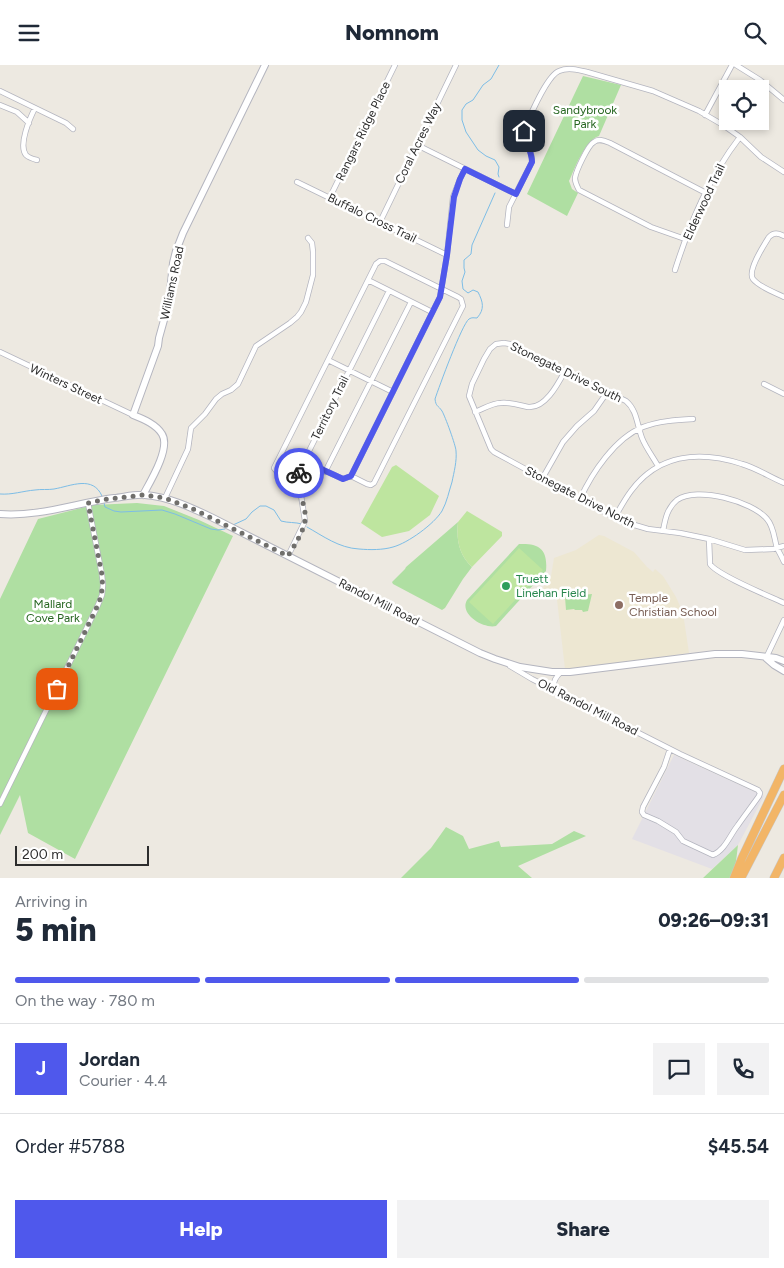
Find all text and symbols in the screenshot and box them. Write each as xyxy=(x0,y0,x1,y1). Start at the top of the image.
icon: menu xyxy=(15,19,43,47)
text: Nomnom xyxy=(345,19,439,46)
icon: search xyxy=(741,19,769,47)
street label: Rangars Ridge Place xyxy=(333,79,393,183)
map controls xyxy=(719,80,769,130)
button: locate xyxy=(719,80,769,130)
street label: Coral Acres Way xyxy=(392,100,444,186)
park label: Sandybrook Park xyxy=(553,103,617,131)
pin xyxy=(503,110,545,152)
icon: home xyxy=(510,117,538,145)
street label: Elderwood Trail xyxy=(680,162,728,242)
street label: Buffalo Cross Trail xyxy=(325,190,419,246)
street label: Williams Road xyxy=(157,245,187,321)
street label: Stonegate Drive South xyxy=(508,339,624,405)
street label: Winters Street xyxy=(28,361,105,407)
street label: Territory Trail xyxy=(308,374,352,442)
courier xyxy=(274,448,324,498)
icon: bike xyxy=(285,459,313,487)
street label: Stonegate Drive North xyxy=(523,463,638,531)
place label: Truett Linehan Field xyxy=(516,572,586,600)
street label: Randol Mill Road xyxy=(336,576,422,628)
marker: Truett Linehan Field xyxy=(500,580,512,592)
place label: Temple Christian School xyxy=(629,591,717,619)
park label: Mallard Cove Park xyxy=(26,597,80,625)
marker: Temple Christian School xyxy=(613,599,625,611)
pin xyxy=(36,668,78,710)
icon: bag xyxy=(43,675,71,703)
street label: Old Randol Mill Road xyxy=(536,676,640,738)
scale bar xyxy=(15,843,149,866)
text: 200 m xyxy=(22,846,63,863)
text: Arriving in xyxy=(15,892,87,911)
text: 09:26–09:31 xyxy=(658,909,769,932)
text: 5 min xyxy=(15,911,97,949)
text: On the way · 780 m xyxy=(15,991,155,1010)
button: chat xyxy=(653,1043,705,1095)
button: phone xyxy=(717,1043,769,1095)
text: Jordan xyxy=(79,1048,140,1071)
text: J xyxy=(36,1057,46,1080)
text: Courier · 4.4 xyxy=(79,1071,167,1090)
text: Order #5788 xyxy=(15,1135,125,1158)
text: $45.54 xyxy=(708,1135,769,1158)
button: Help xyxy=(15,1200,387,1258)
button: Share xyxy=(397,1200,769,1258)

